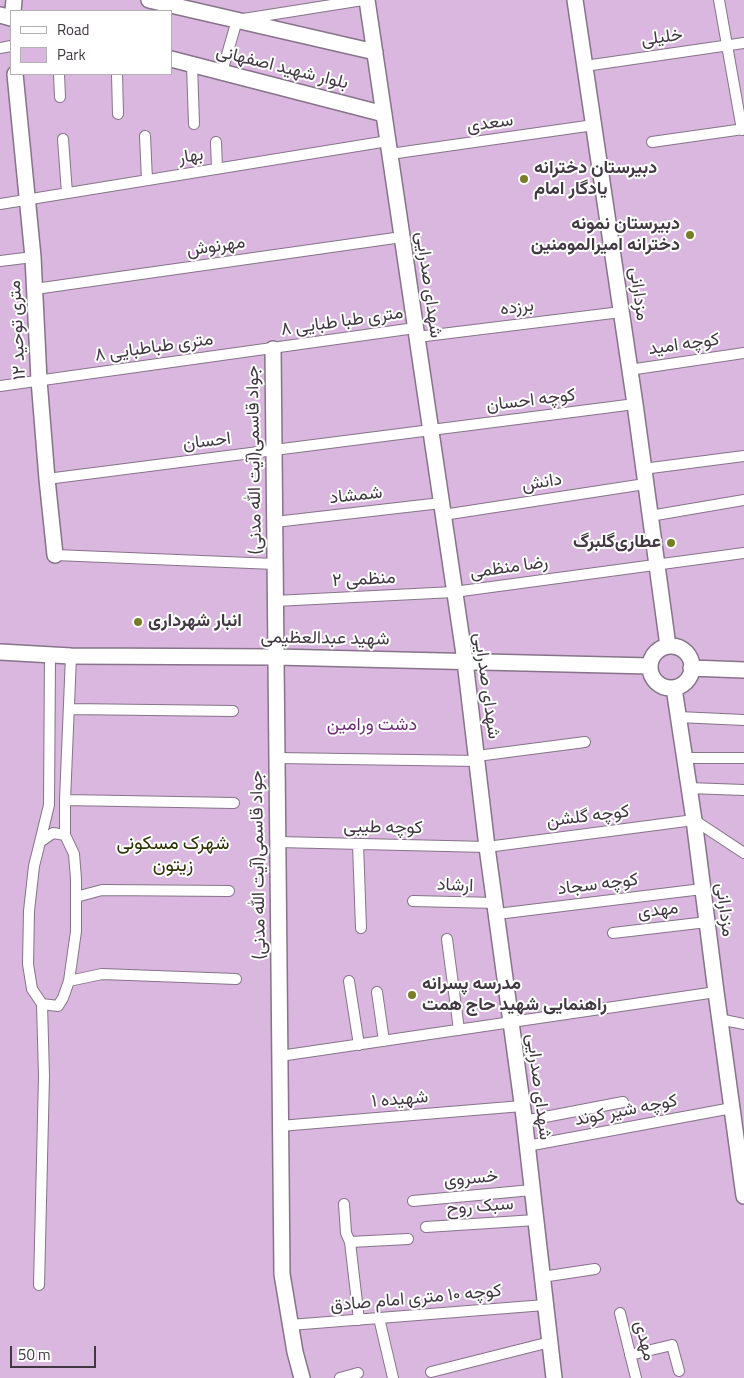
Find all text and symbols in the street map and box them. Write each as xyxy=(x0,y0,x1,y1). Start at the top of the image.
legend xyxy=(10,10,172,75)
text: Road xyxy=(57,18,89,41)
street label: خلیلی xyxy=(640,24,684,52)
street label: بلوار شهید اصفهانی xyxy=(214,41,350,95)
text: Park xyxy=(57,43,86,66)
street label: سعدی xyxy=(465,110,515,138)
street label: بهار xyxy=(177,144,205,170)
place label: دبیرستان دخترانه یادگار امام xyxy=(534,158,657,200)
marker: دبیرستان دخترانه یادگار امام xyxy=(518,173,530,185)
place label: دبیرستان نمونه دخترانه امیرالمومنین xyxy=(531,214,680,256)
marker: دبیرستان نمونه دخترانه امیرالمومنین xyxy=(684,229,696,241)
street label: شهدای صدرایی xyxy=(410,230,446,340)
street label: مهرنوش xyxy=(185,232,247,262)
street label: مزدارانی xyxy=(624,266,652,322)
street label: ۱۲ متری توحید xyxy=(5,280,31,380)
street label: برزده xyxy=(499,295,535,321)
street label: ۸ متری طبا طبایی xyxy=(279,303,405,341)
street label: ۸ متری طباطبایی xyxy=(93,329,215,367)
street label: کوچه امید xyxy=(647,329,721,361)
street label: جواد قاسمی(آیت الله مدنی) xyxy=(243,365,267,555)
street label: کوچه احسان xyxy=(485,385,577,417)
street label: احسان xyxy=(182,428,232,456)
street label: دانش xyxy=(520,469,564,497)
street label: شمشاد xyxy=(328,482,384,510)
place label: عطاری‌گلبرگ xyxy=(573,532,661,554)
marker: عطاری‌گلبرگ xyxy=(665,537,677,549)
street label: رضا منظمی xyxy=(469,552,549,584)
street label: منظمی ۲ xyxy=(332,568,396,592)
place label: انبار شهرداری xyxy=(148,611,242,633)
marker: انبار شهرداری xyxy=(132,616,144,628)
street label: شهید عبدالعظیمی xyxy=(260,627,390,651)
street label: شهدای صدرایی xyxy=(468,631,504,741)
park label: دشت ورامین xyxy=(327,715,417,737)
street label: جواد قاسمی(آیت الله مدنی) xyxy=(247,770,271,960)
street label: کوچه گلشن xyxy=(545,801,631,833)
street label: کوچه طیبی xyxy=(343,817,423,839)
district label: شهرک مسکونی زیتون xyxy=(117,833,229,877)
street label: کوچه سجاد xyxy=(556,869,640,901)
street label: ارشاد xyxy=(436,875,474,897)
street label: مزدارانی xyxy=(710,882,738,938)
street label: مهدی xyxy=(636,898,680,924)
place label: مدرسه پسرانه راهنمایی شهید حاج همت xyxy=(422,974,607,1016)
marker: مدرسه پسرانه راهنمایی شهید حاج همت xyxy=(406,989,418,1001)
street label: شهدای صدرایی xyxy=(521,1033,555,1141)
street label: شهیده ۱ xyxy=(371,1087,429,1113)
street label: کوچه شیر کوند xyxy=(573,1090,679,1132)
street label: خسروی xyxy=(443,1166,499,1192)
street label: سبک روح xyxy=(446,1194,514,1220)
street label: کوچه ۱۰ متری امام صادق xyxy=(330,1281,502,1317)
street label: مهدی xyxy=(629,1319,659,1363)
scale bar xyxy=(12,1336,99,1368)
text: 50 m xyxy=(18,1343,51,1366)

